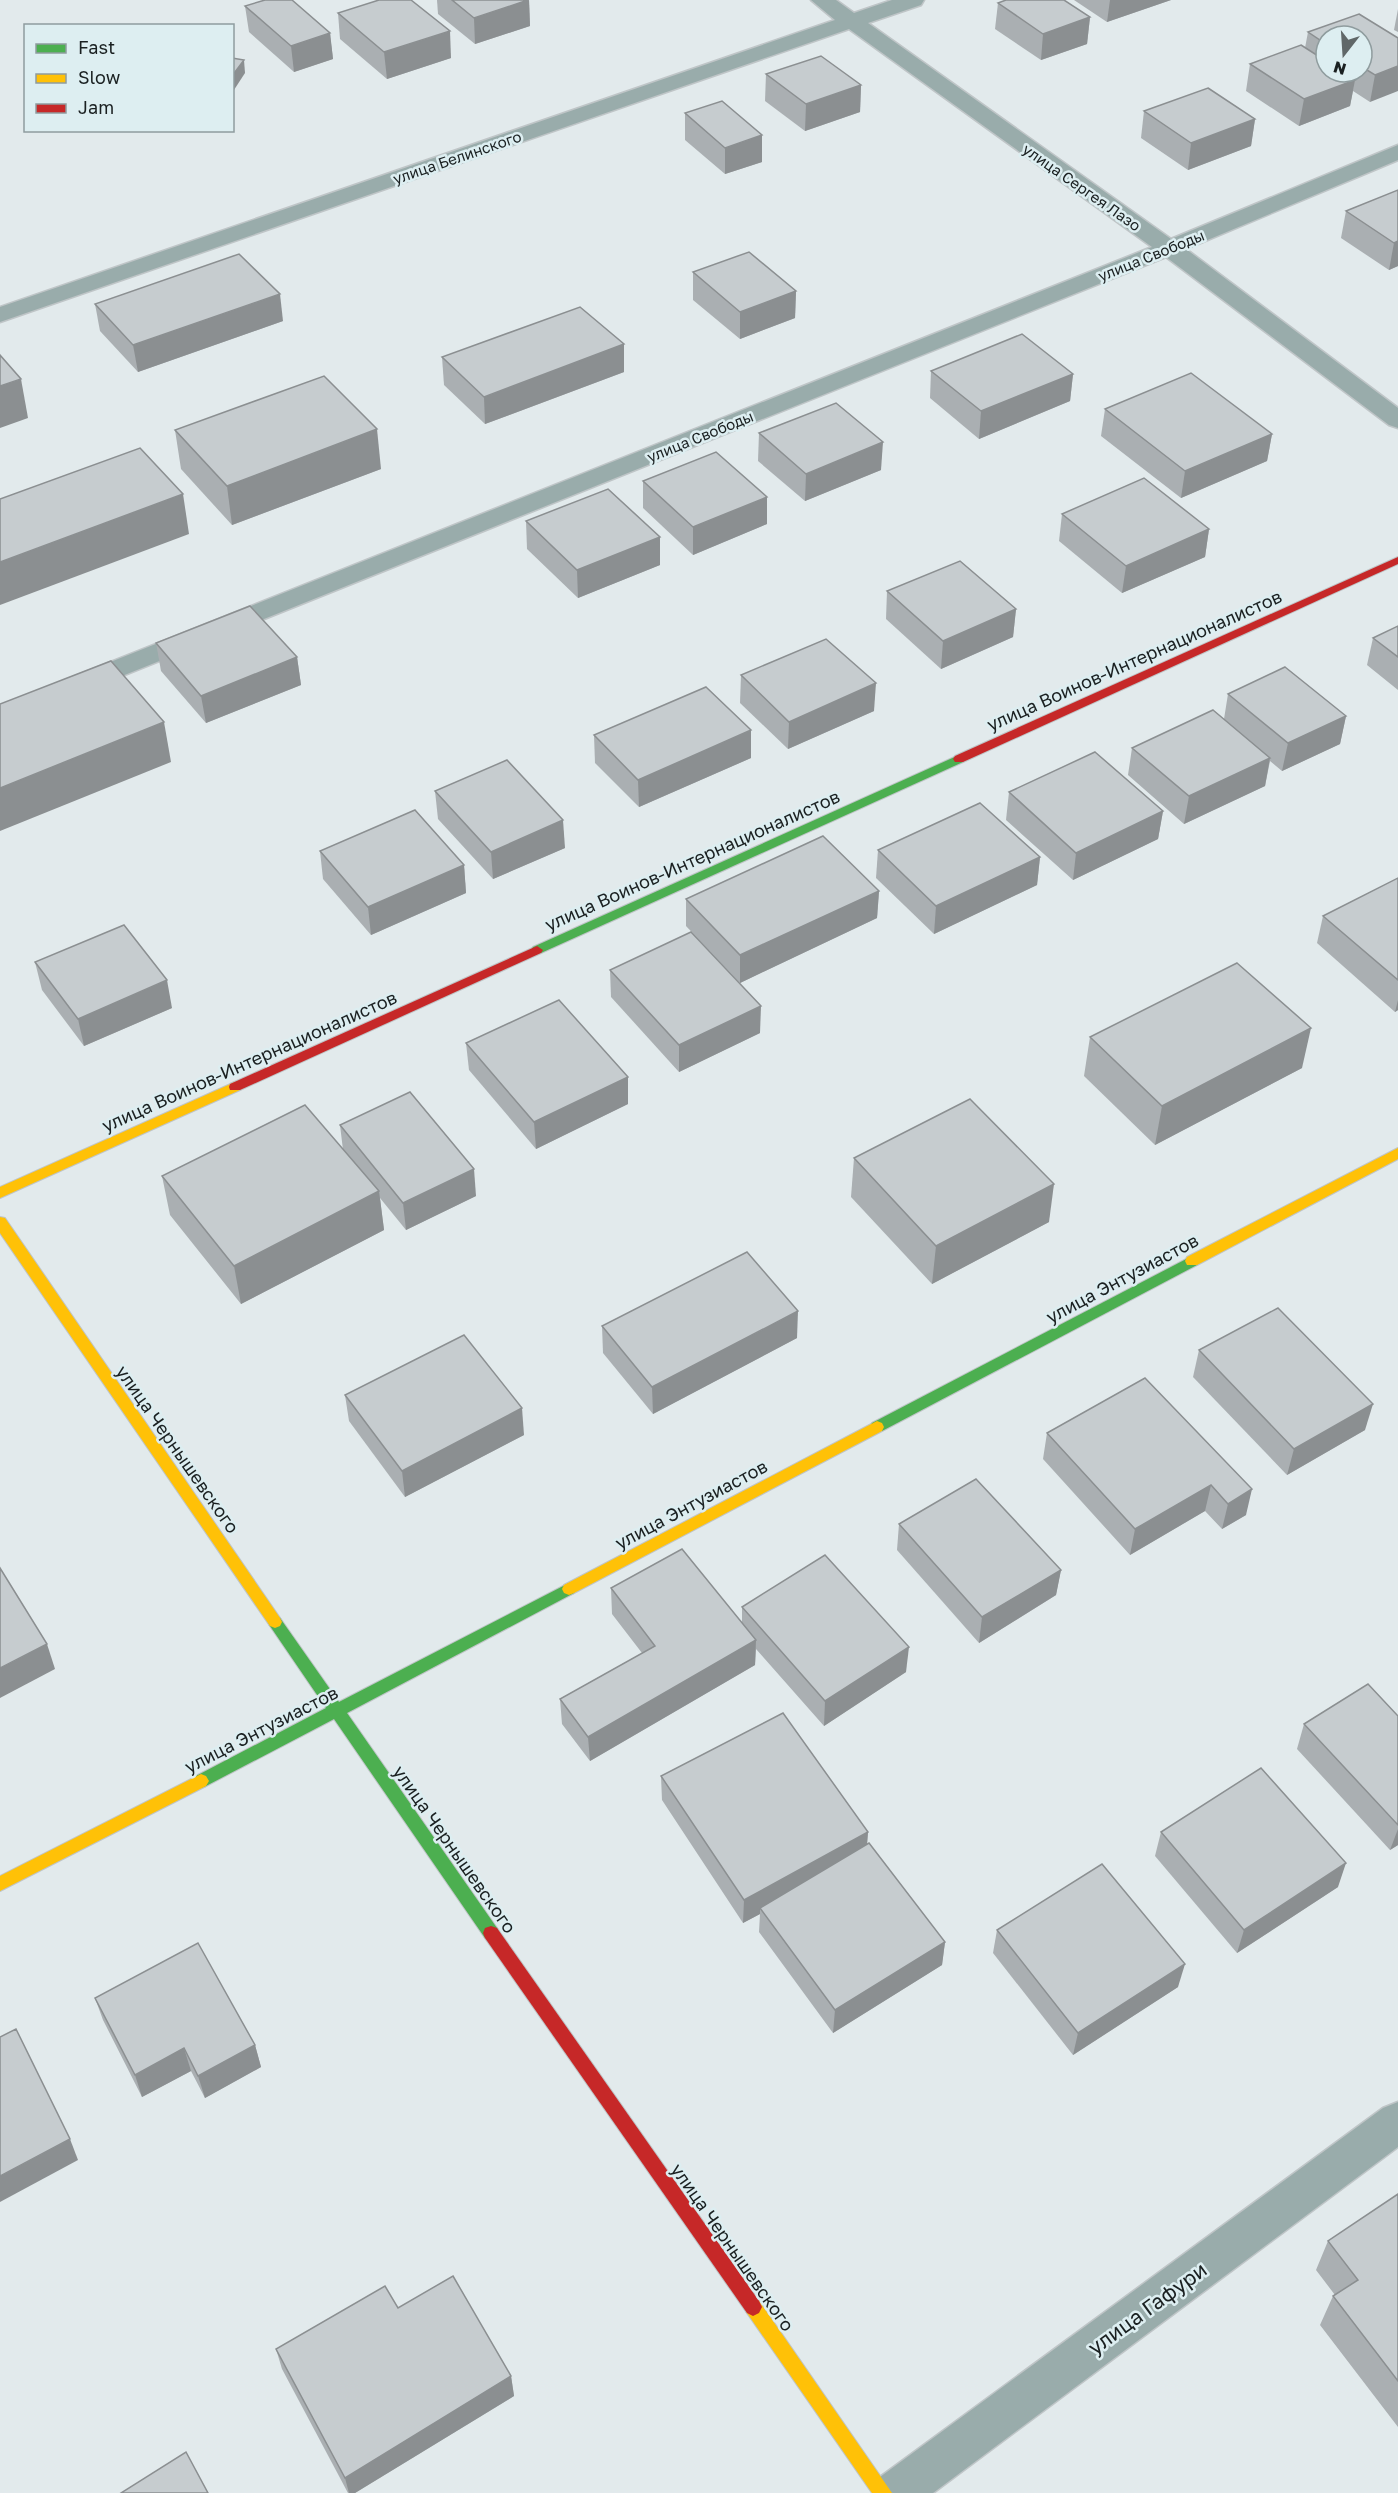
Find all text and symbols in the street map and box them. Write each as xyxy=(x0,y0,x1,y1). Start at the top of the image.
legend xyxy=(24,24,234,132)
north arrow xyxy=(1314,24,1374,84)
text: Fast xyxy=(78,36,115,58)
text: N xyxy=(1331,57,1348,80)
text: Slow xyxy=(78,66,121,88)
text: Jam xyxy=(78,96,114,118)
street label: улица Белинского xyxy=(390,127,524,187)
street label: улица Сергея Лазо xyxy=(1020,140,1144,234)
street label: улица Свободы xyxy=(1095,225,1207,285)
street label: улица Свободы xyxy=(644,406,756,466)
street label: улица Воинов-Интернационалистов xyxy=(983,585,1285,735)
street label: улица Воинов-Интернационалистов xyxy=(541,785,843,935)
street label: улица Воинов-Интернационалистов xyxy=(98,986,400,1136)
street label: улица Энтузиастов xyxy=(1042,1229,1202,1327)
street label: улица Чернышевского xyxy=(112,1361,244,1537)
street label: улица Энтузиастов xyxy=(611,1455,771,1553)
street label: улица Энтузиастов xyxy=(181,1681,341,1777)
street label: улица Чернышевского xyxy=(389,1761,521,1937)
street label: улица Чернышевского xyxy=(667,2159,799,2335)
street label: улица Гафури xyxy=(1082,2256,1212,2360)

